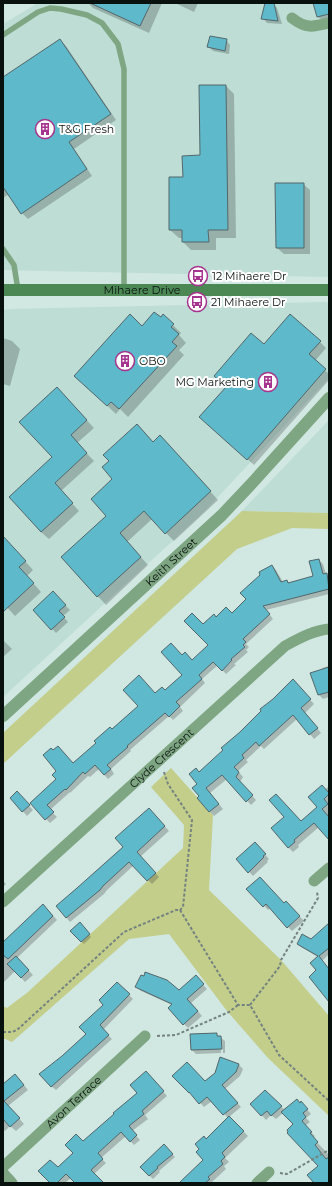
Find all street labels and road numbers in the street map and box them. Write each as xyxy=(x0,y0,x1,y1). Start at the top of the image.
street label: Mihaere Drive xyxy=(104,283,181,297)
street label: Keith Street xyxy=(142,534,200,589)
street label: Clyde Crescent xyxy=(126,725,197,791)
street label: Avon Terrace xyxy=(43,1073,105,1131)

